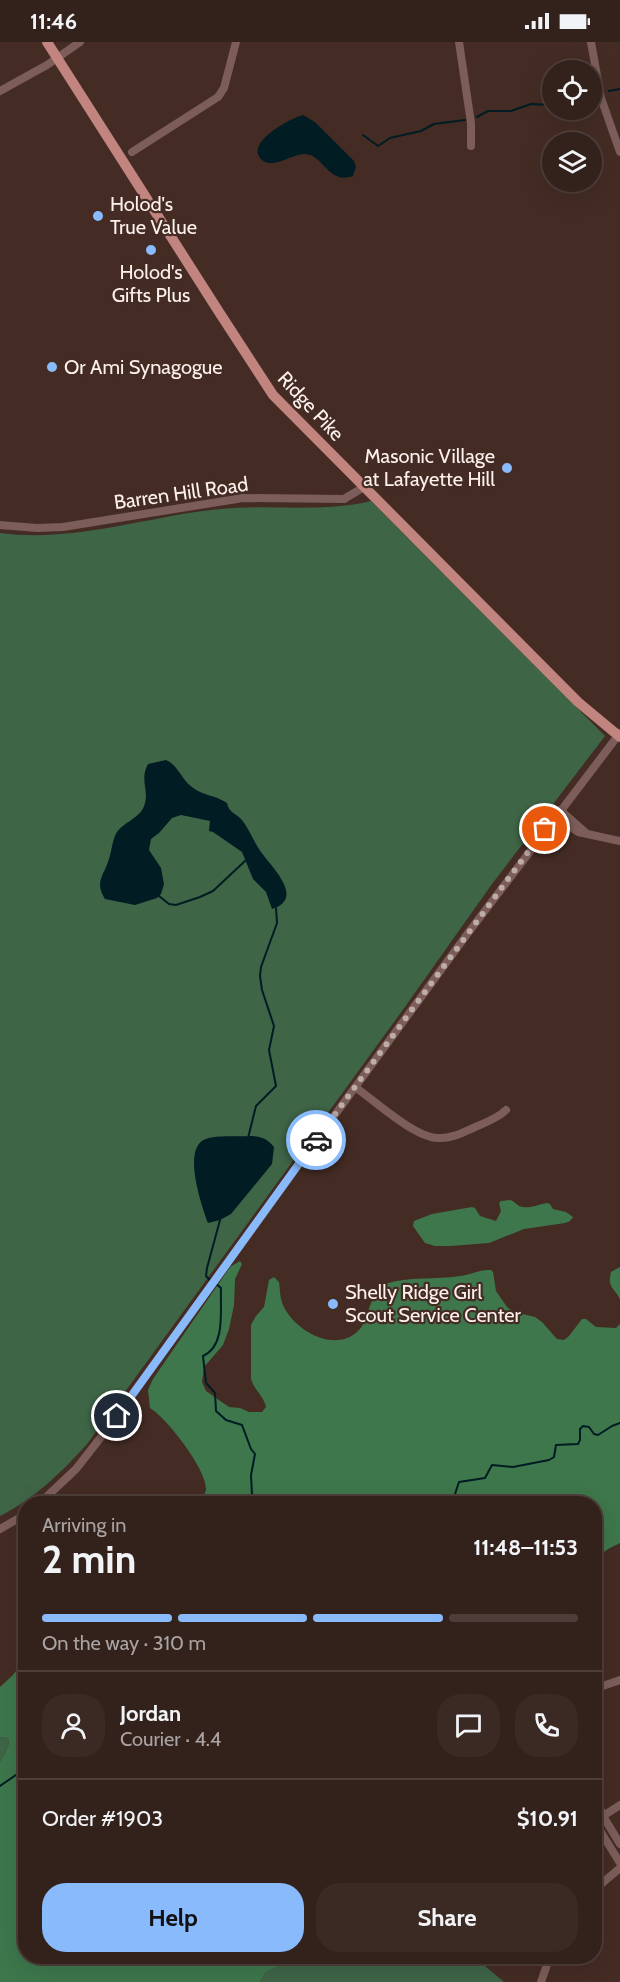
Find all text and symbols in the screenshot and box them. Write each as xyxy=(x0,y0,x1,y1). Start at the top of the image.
text: 11:46 xyxy=(30,8,77,35)
map controls xyxy=(542,60,602,192)
button: locate xyxy=(542,60,602,120)
button: layers xyxy=(542,132,602,192)
place label: Holod's True Value xyxy=(110,192,197,239)
marker: Holod's True Value xyxy=(91,209,105,223)
marker: Holod's Gifts Plus xyxy=(144,243,158,257)
place label: Holod's Gifts Plus xyxy=(112,260,190,307)
place label: Or Ami Synagogue xyxy=(64,355,223,379)
marker: Or Ami Synagogue xyxy=(45,360,59,374)
street label: Ridge Pike xyxy=(273,366,349,446)
place label: Masonic Village at Lafayette Hill xyxy=(363,444,495,491)
marker: Masonic Village at Lafayette Hill xyxy=(500,461,514,475)
street label: Barren Hill Road xyxy=(112,472,250,514)
pin xyxy=(519,803,570,854)
icon: bag xyxy=(528,812,561,845)
courier xyxy=(286,1110,346,1170)
icon: car xyxy=(300,1124,333,1157)
place label: Shelly Ridge Girl Scout Service Center xyxy=(345,1280,522,1327)
marker: Shelly Ridge Girl Scout Service Center xyxy=(326,1297,340,1311)
pin xyxy=(91,1390,142,1441)
icon: home xyxy=(100,1399,133,1432)
text: Arriving in xyxy=(42,1513,126,1537)
text: 11:48–11:53 xyxy=(473,1534,578,1561)
text: 2 min xyxy=(42,1535,136,1583)
text: On the way · 310 m xyxy=(42,1631,206,1655)
button: person xyxy=(42,1694,105,1757)
button: chat xyxy=(437,1694,500,1757)
button: phone xyxy=(515,1694,578,1757)
text: Jordan xyxy=(120,1700,181,1727)
text: Courier · 4.4 xyxy=(120,1727,221,1751)
text: Order #1903 xyxy=(42,1805,163,1832)
text: $10.91 xyxy=(517,1805,578,1832)
button: Help xyxy=(42,1883,304,1952)
button: Share xyxy=(316,1883,578,1952)

